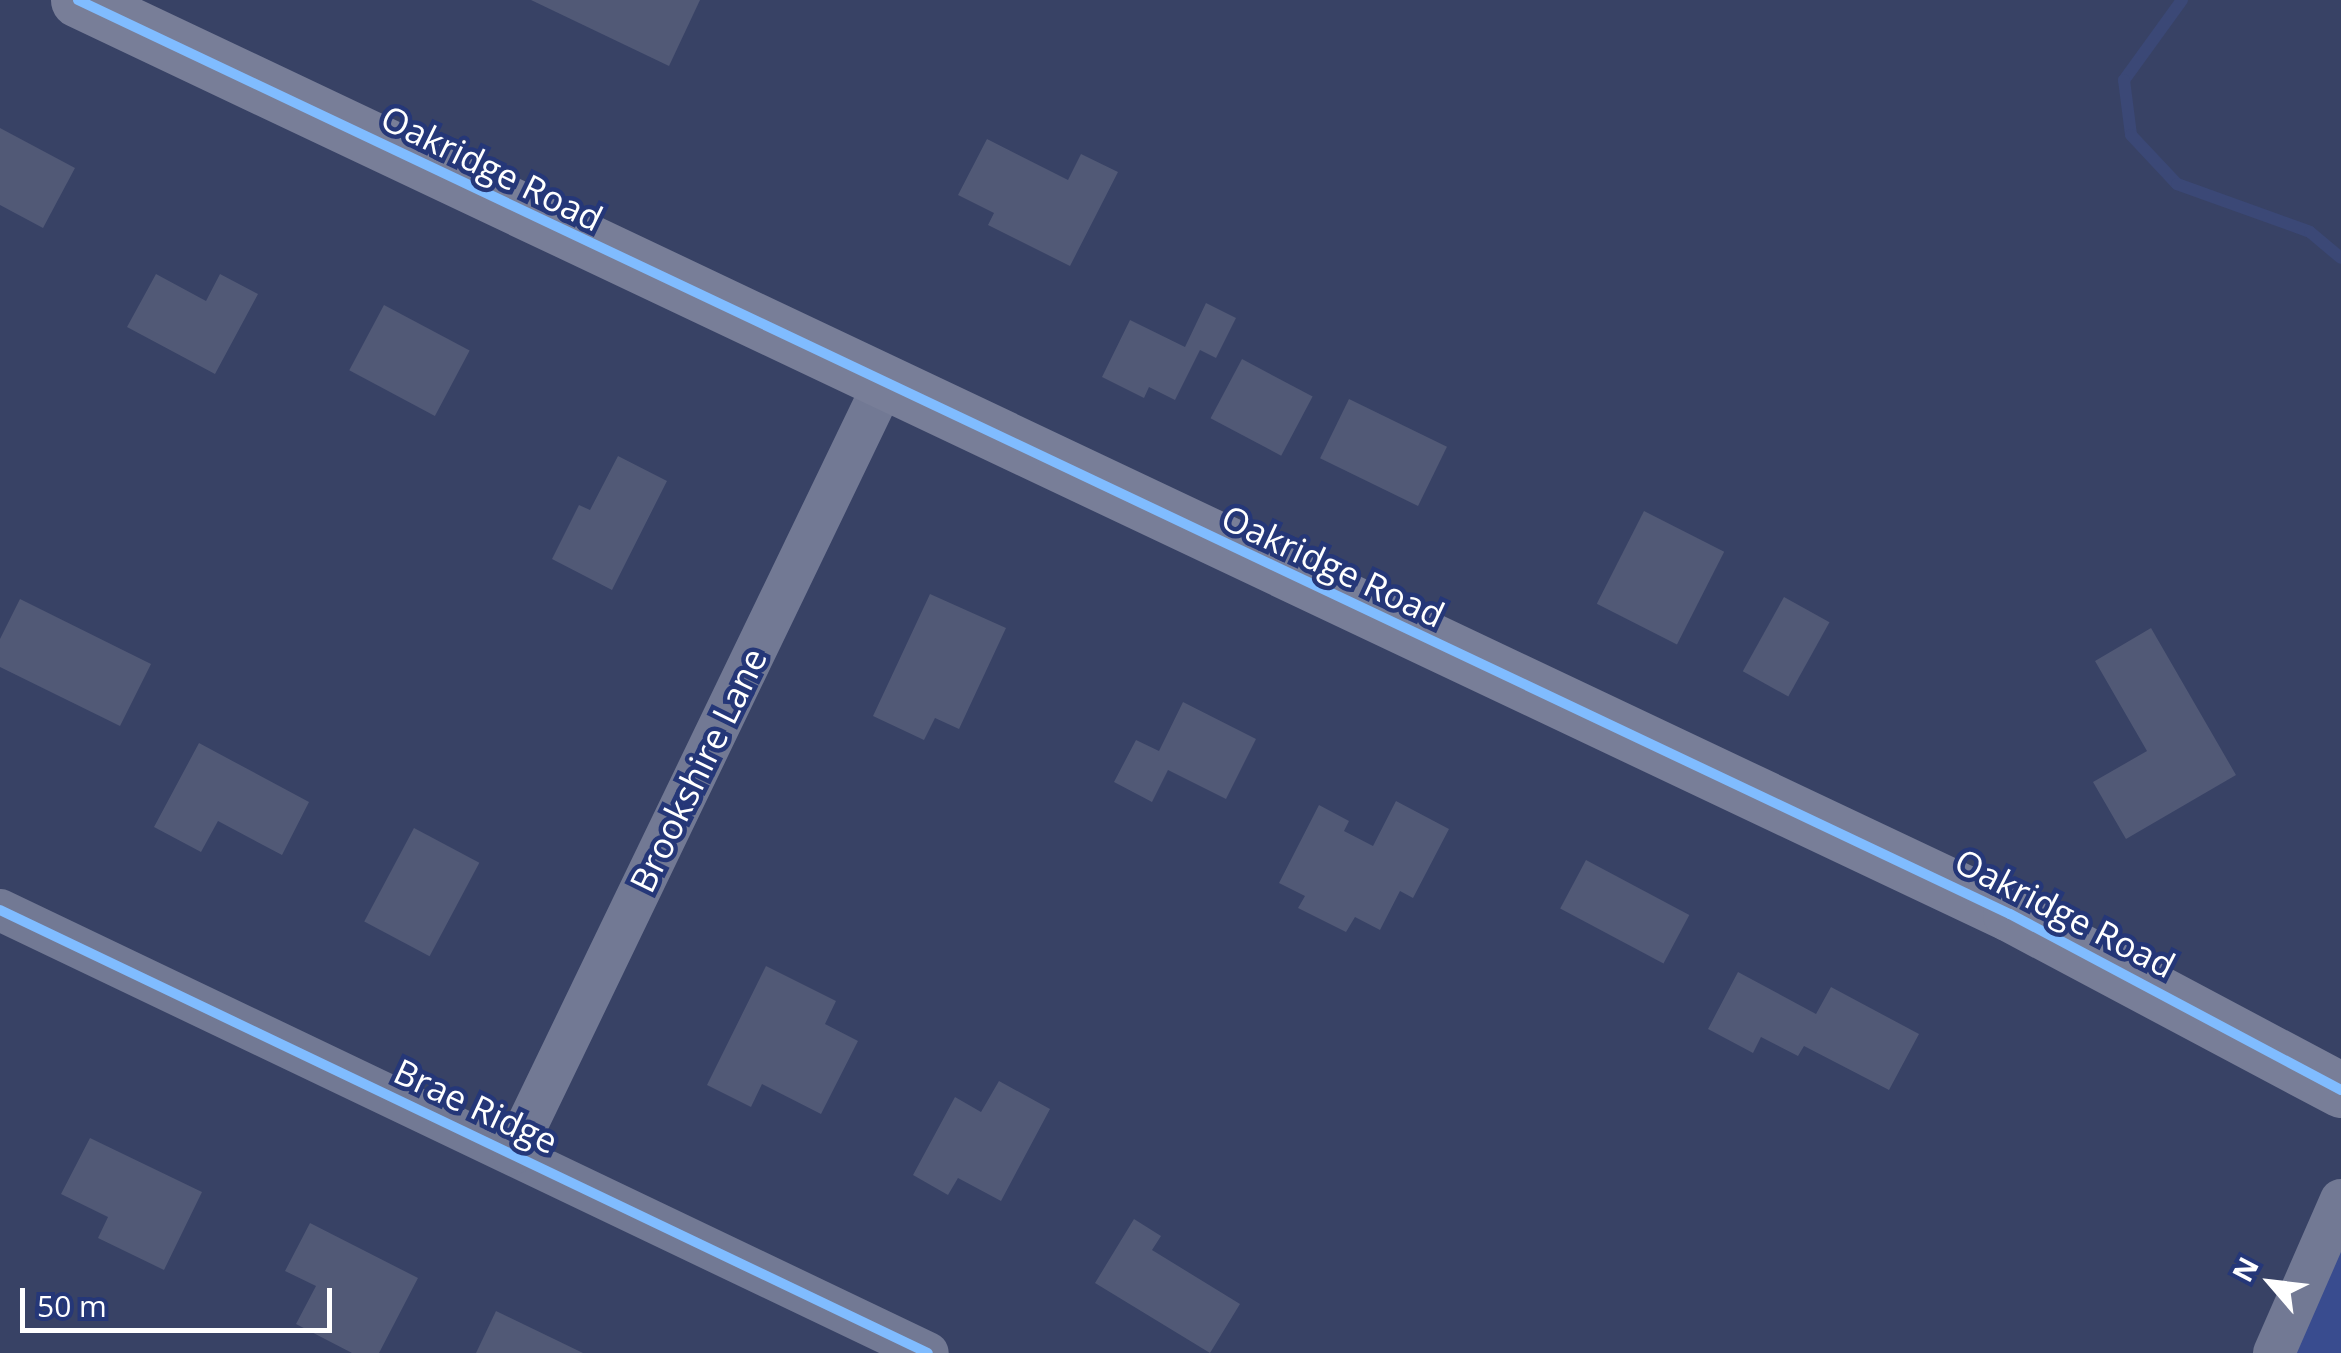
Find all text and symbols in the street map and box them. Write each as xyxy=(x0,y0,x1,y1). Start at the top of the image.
street label: Oakridge Road xyxy=(375,96,609,240)
street label: Oakridge Road xyxy=(1215,496,1451,636)
street label: Brookshire Lane xyxy=(621,641,775,899)
street label: Oakridge Road xyxy=(1948,840,2182,986)
street label: Brae Ridge xyxy=(388,1050,564,1162)
north arrow xyxy=(2221,1233,2321,1333)
text: N xyxy=(2222,1250,2267,1288)
scale bar xyxy=(25,1268,338,1330)
text: 50 m xyxy=(37,1285,107,1326)

